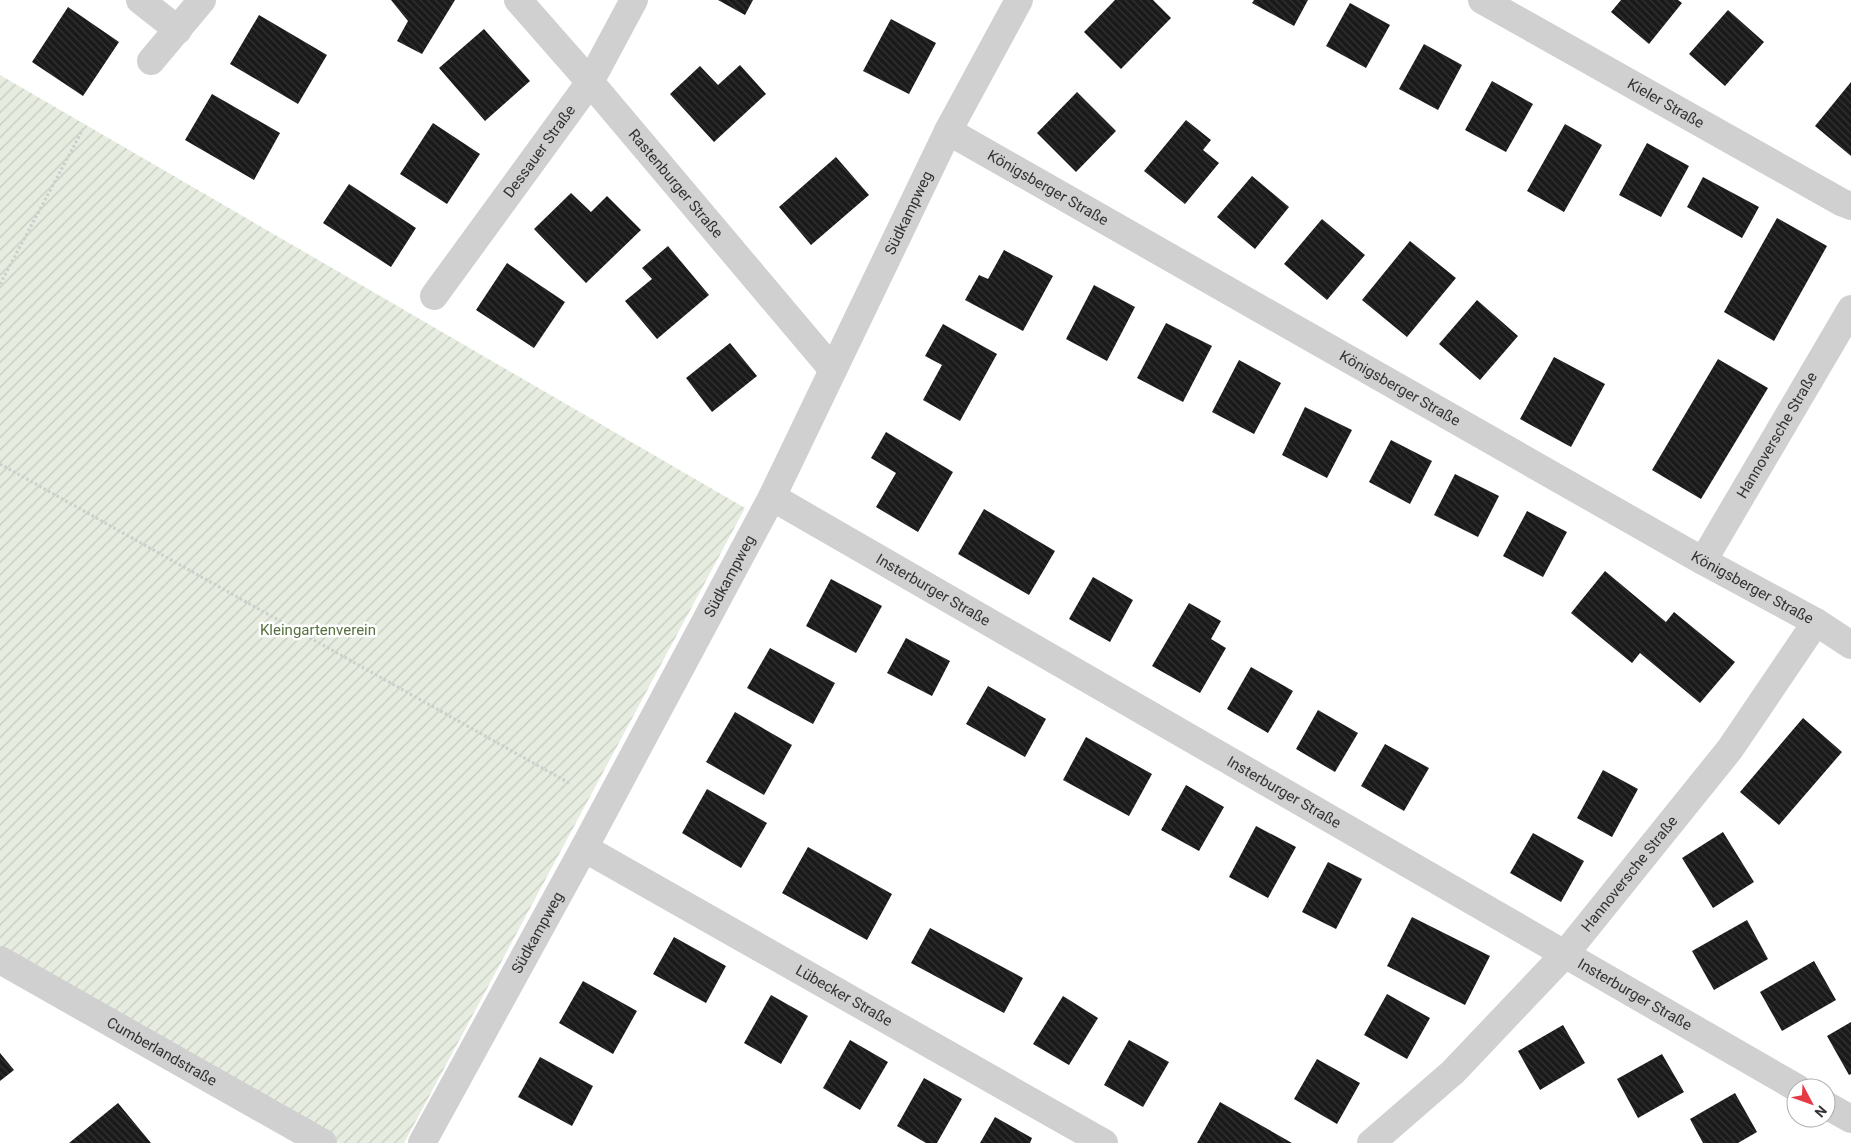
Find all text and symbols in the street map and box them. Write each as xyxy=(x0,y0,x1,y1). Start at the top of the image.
street label: Kieler Straße xyxy=(1624,75,1707,132)
street label: Dessauer Straße xyxy=(500,101,579,201)
street label: Rastenburger Straße xyxy=(625,125,727,242)
street label: Königsberger Straße xyxy=(984,146,1112,229)
street label: Südkampweg xyxy=(881,168,936,258)
street label: Königsberger Straße xyxy=(1336,347,1464,430)
street label: Hannoversche Straße xyxy=(1733,369,1821,501)
street label: Südkampweg xyxy=(700,532,759,620)
street label: Königsberger Straße xyxy=(1688,547,1817,628)
street label: Insterburger Straße xyxy=(873,550,993,630)
park label: Kleingartenverein xyxy=(260,621,376,639)
street label: Insterburger Straße xyxy=(1224,752,1344,832)
street label: Hannoversche Straße xyxy=(1578,812,1681,935)
street label: Südkampweg xyxy=(508,889,567,977)
street label: Insterburger Straße xyxy=(1575,955,1695,1034)
street label: Lübecker Straße xyxy=(793,961,896,1030)
street label: Cumberlandstraße xyxy=(104,1013,220,1090)
north arrow xyxy=(1786,1078,1836,1128)
text: N xyxy=(1812,1103,1830,1121)

